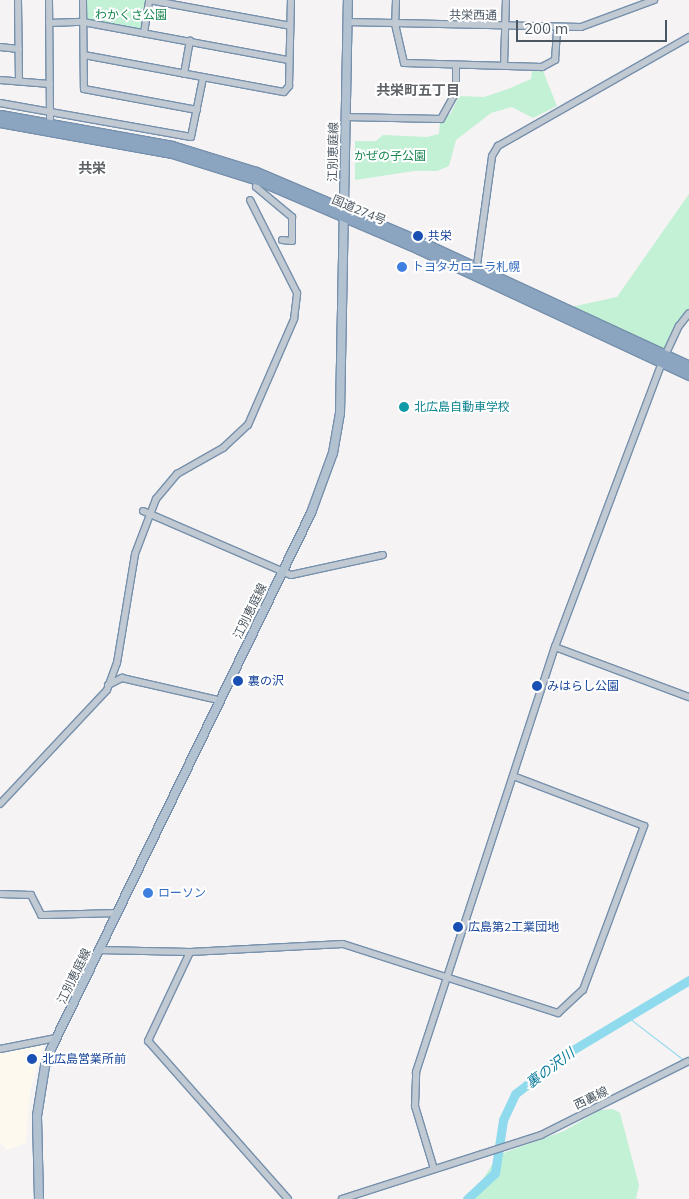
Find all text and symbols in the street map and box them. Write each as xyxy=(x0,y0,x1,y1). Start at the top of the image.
street label: 共栄西通 xyxy=(449,7,497,23)
park label: わかくさ公園 xyxy=(95,8,167,22)
scale bar xyxy=(519,10,670,42)
text: 200 m xyxy=(524,19,568,38)
district label: 共栄町五丁目 xyxy=(376,82,460,98)
street label: 江別恵庭線 xyxy=(325,122,341,182)
park label: かぜの子公園 xyxy=(354,149,426,163)
district label: 共栄 xyxy=(78,160,106,176)
street label: 国道274号 xyxy=(330,192,388,228)
place label: 共栄 xyxy=(428,229,452,243)
marker: 共栄 xyxy=(412,230,424,242)
place label: トヨタカローラ札幌 xyxy=(412,260,520,274)
marker: トヨタカローラ札幌 xyxy=(396,261,408,273)
place label: 北広島自動車学校 xyxy=(414,400,510,414)
marker: 北広島自動車学校 xyxy=(398,401,410,413)
street label: 江別恵庭線 xyxy=(230,581,270,641)
place label: 裏の沢 xyxy=(248,674,284,688)
marker: 裏の沢 xyxy=(232,675,244,687)
place label: みはらし公園 xyxy=(547,679,619,693)
marker: みはらし公園 xyxy=(531,680,543,692)
place label: ローソン xyxy=(158,886,206,900)
marker: ローソン xyxy=(142,887,154,899)
place label: 広島第2工業団地 xyxy=(468,920,559,934)
marker: 広島第2工業団地 xyxy=(452,921,464,933)
street label: 江別恵庭線 xyxy=(54,946,94,1006)
water label: 裏の沢川 xyxy=(523,1044,577,1092)
place label: 北広島営業所前 xyxy=(42,1052,126,1066)
marker: 北広島営業所前 xyxy=(26,1053,38,1065)
street label: 西裏線 xyxy=(572,1084,610,1112)

